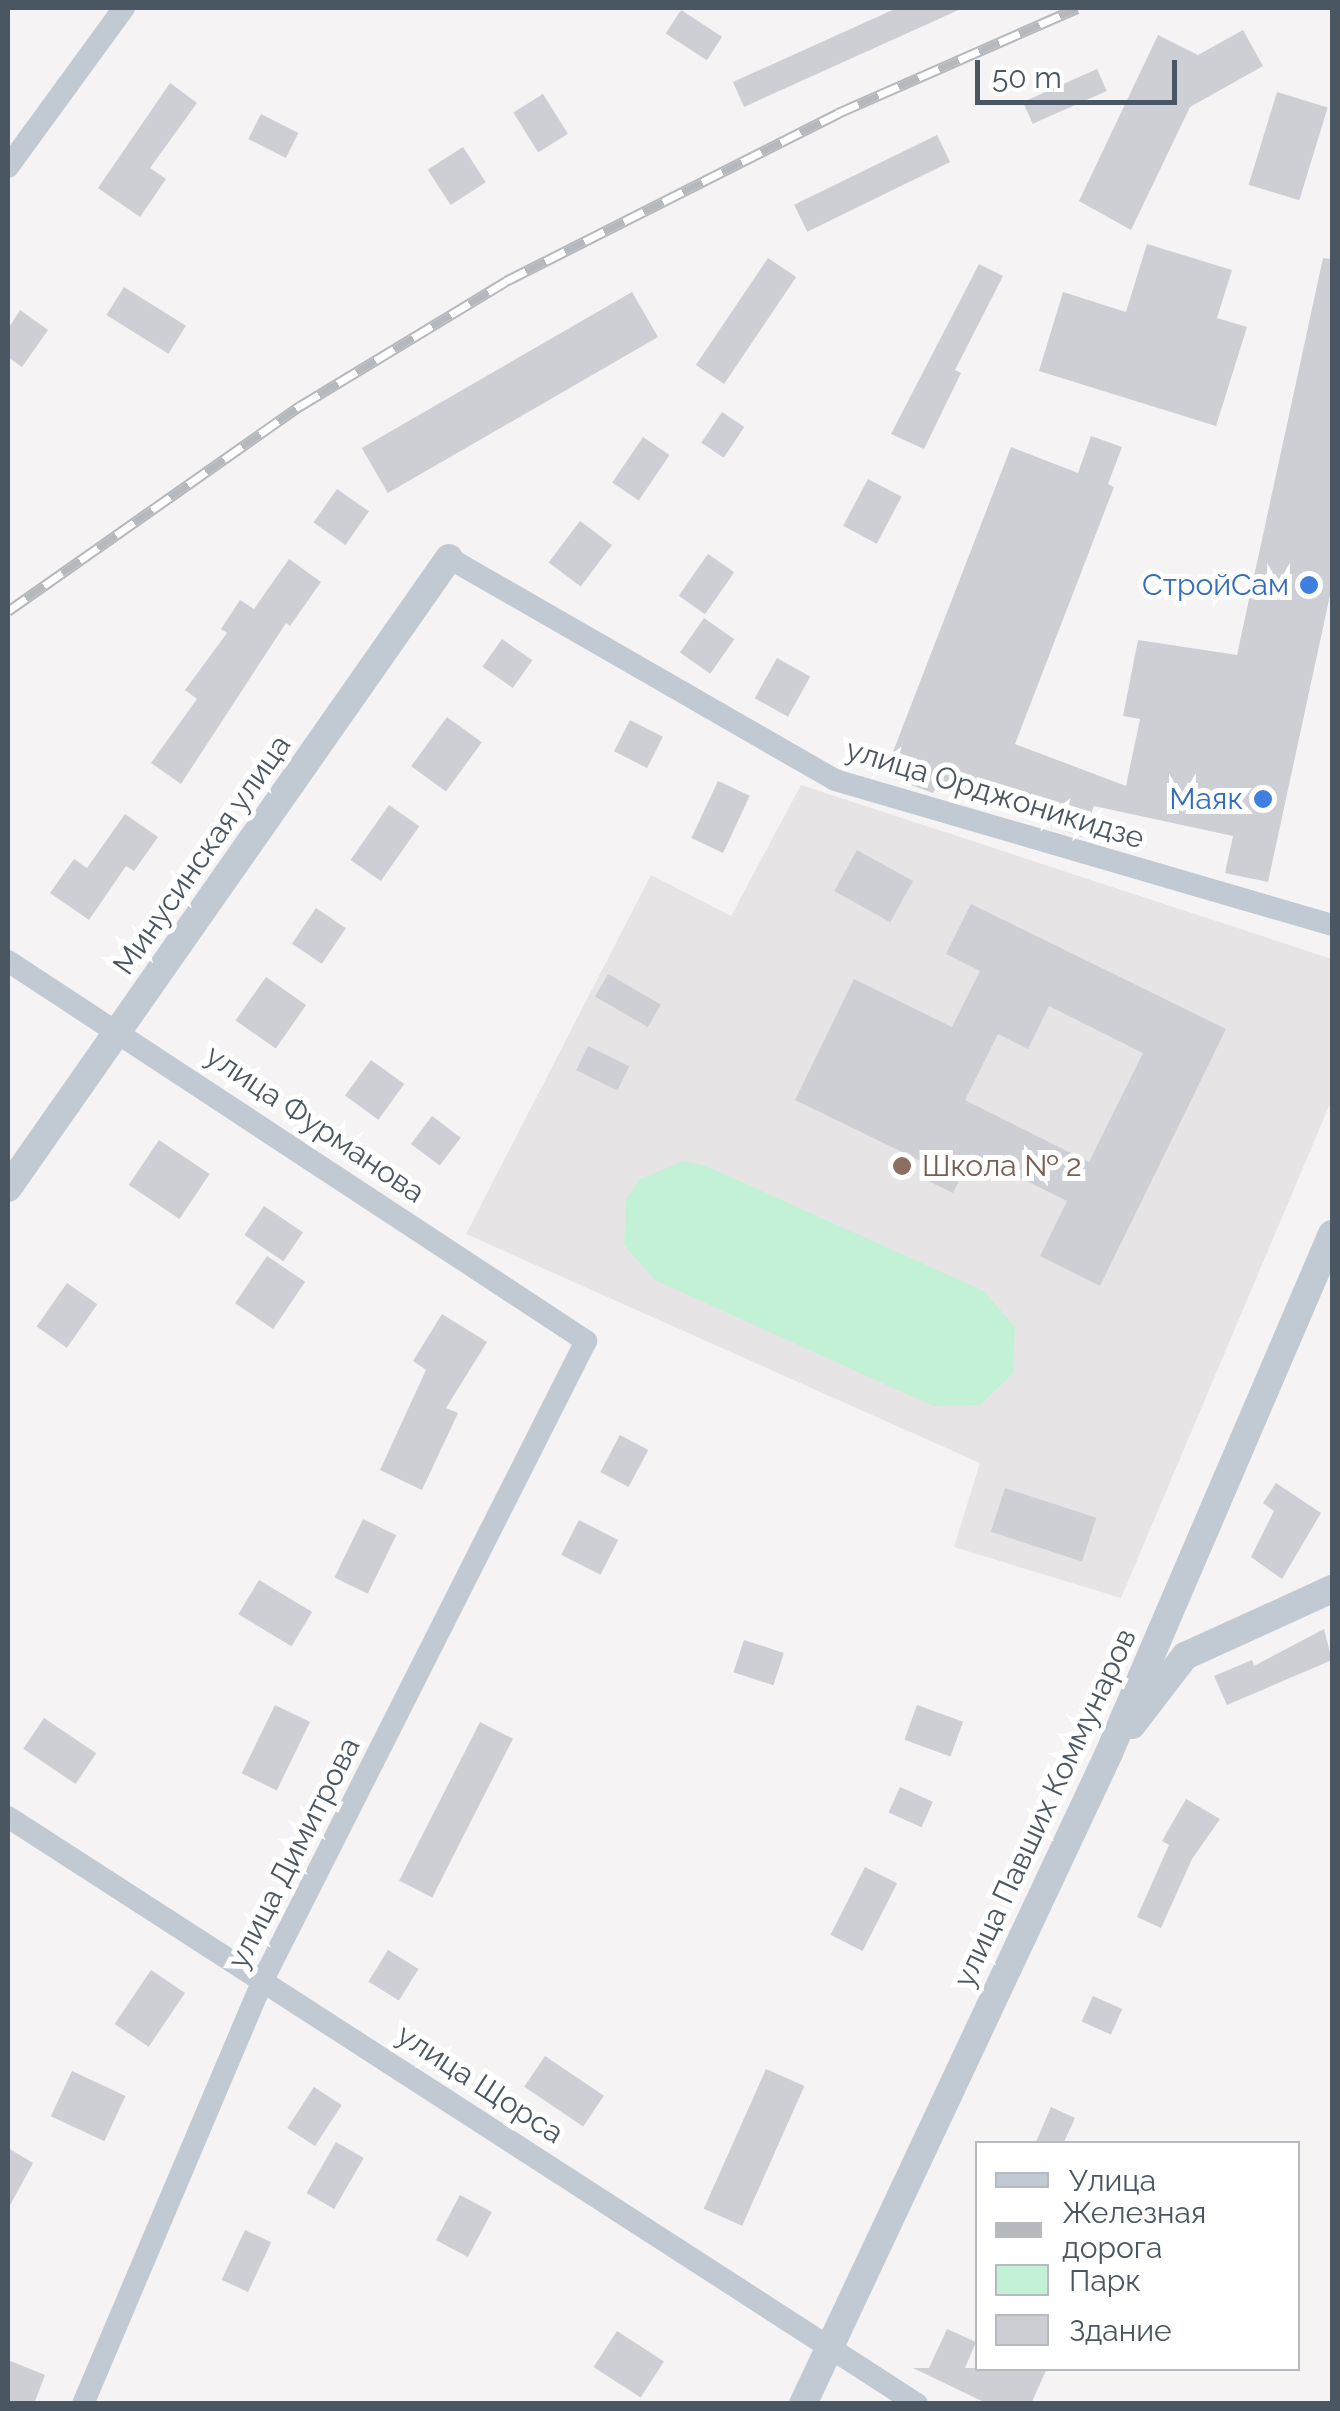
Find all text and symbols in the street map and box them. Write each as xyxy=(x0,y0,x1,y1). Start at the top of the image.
scale bar xyxy=(980,40,1182,102)
text: 50 m xyxy=(992,60,1062,95)
place label: СтройСам xyxy=(1142,567,1289,603)
marker: СтройСам xyxy=(1298,574,1320,596)
street label: Минусинская улица xyxy=(105,728,299,982)
street label: улица Орджоникидзе xyxy=(842,731,1148,857)
place label: Маяк xyxy=(1169,781,1243,817)
marker: Маяк xyxy=(1252,788,1274,810)
street label: улица Фурманова xyxy=(199,1037,431,1211)
place label: Школа № 2 xyxy=(922,1148,1082,1184)
marker: Школа № 2 xyxy=(891,1155,913,1177)
street label: улица Павших Коммунаров xyxy=(946,1623,1144,1993)
street label: улица Димитрова xyxy=(220,1731,368,1975)
street label: улица Щорса xyxy=(390,2017,570,2151)
legend xyxy=(975,2141,1300,2371)
text: Улица xyxy=(1069,2163,1156,2198)
text: Железная дорога xyxy=(1062,2195,1206,2265)
text: Парк xyxy=(1069,2263,1141,2298)
text: Здание xyxy=(1069,2313,1172,2348)

